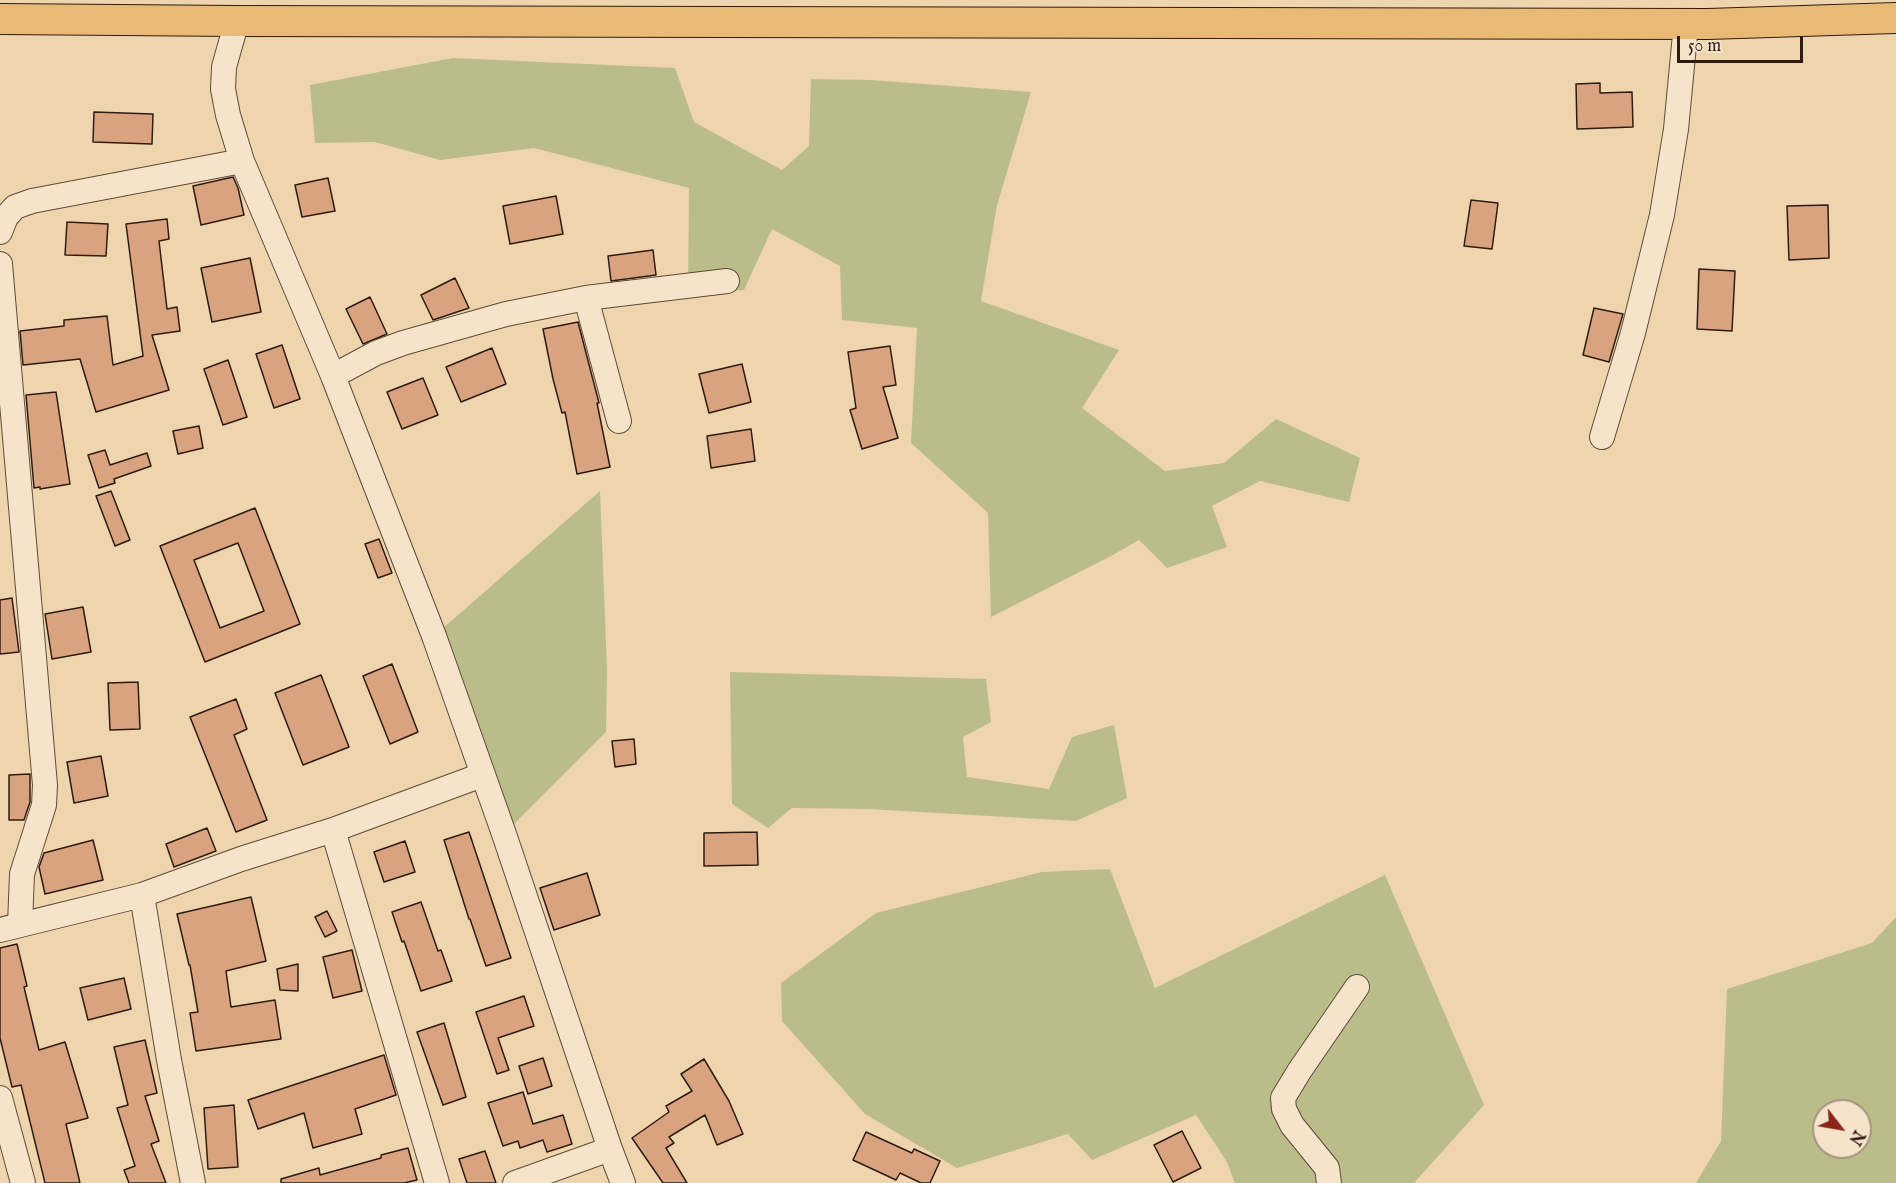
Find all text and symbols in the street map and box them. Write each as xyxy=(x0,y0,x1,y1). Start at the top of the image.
scale bar xyxy=(1680,24,1806,62)
text: 50 m xyxy=(1688,35,1721,58)
north arrow xyxy=(1812,1099,1872,1159)
text: N xyxy=(1844,1126,1868,1148)

